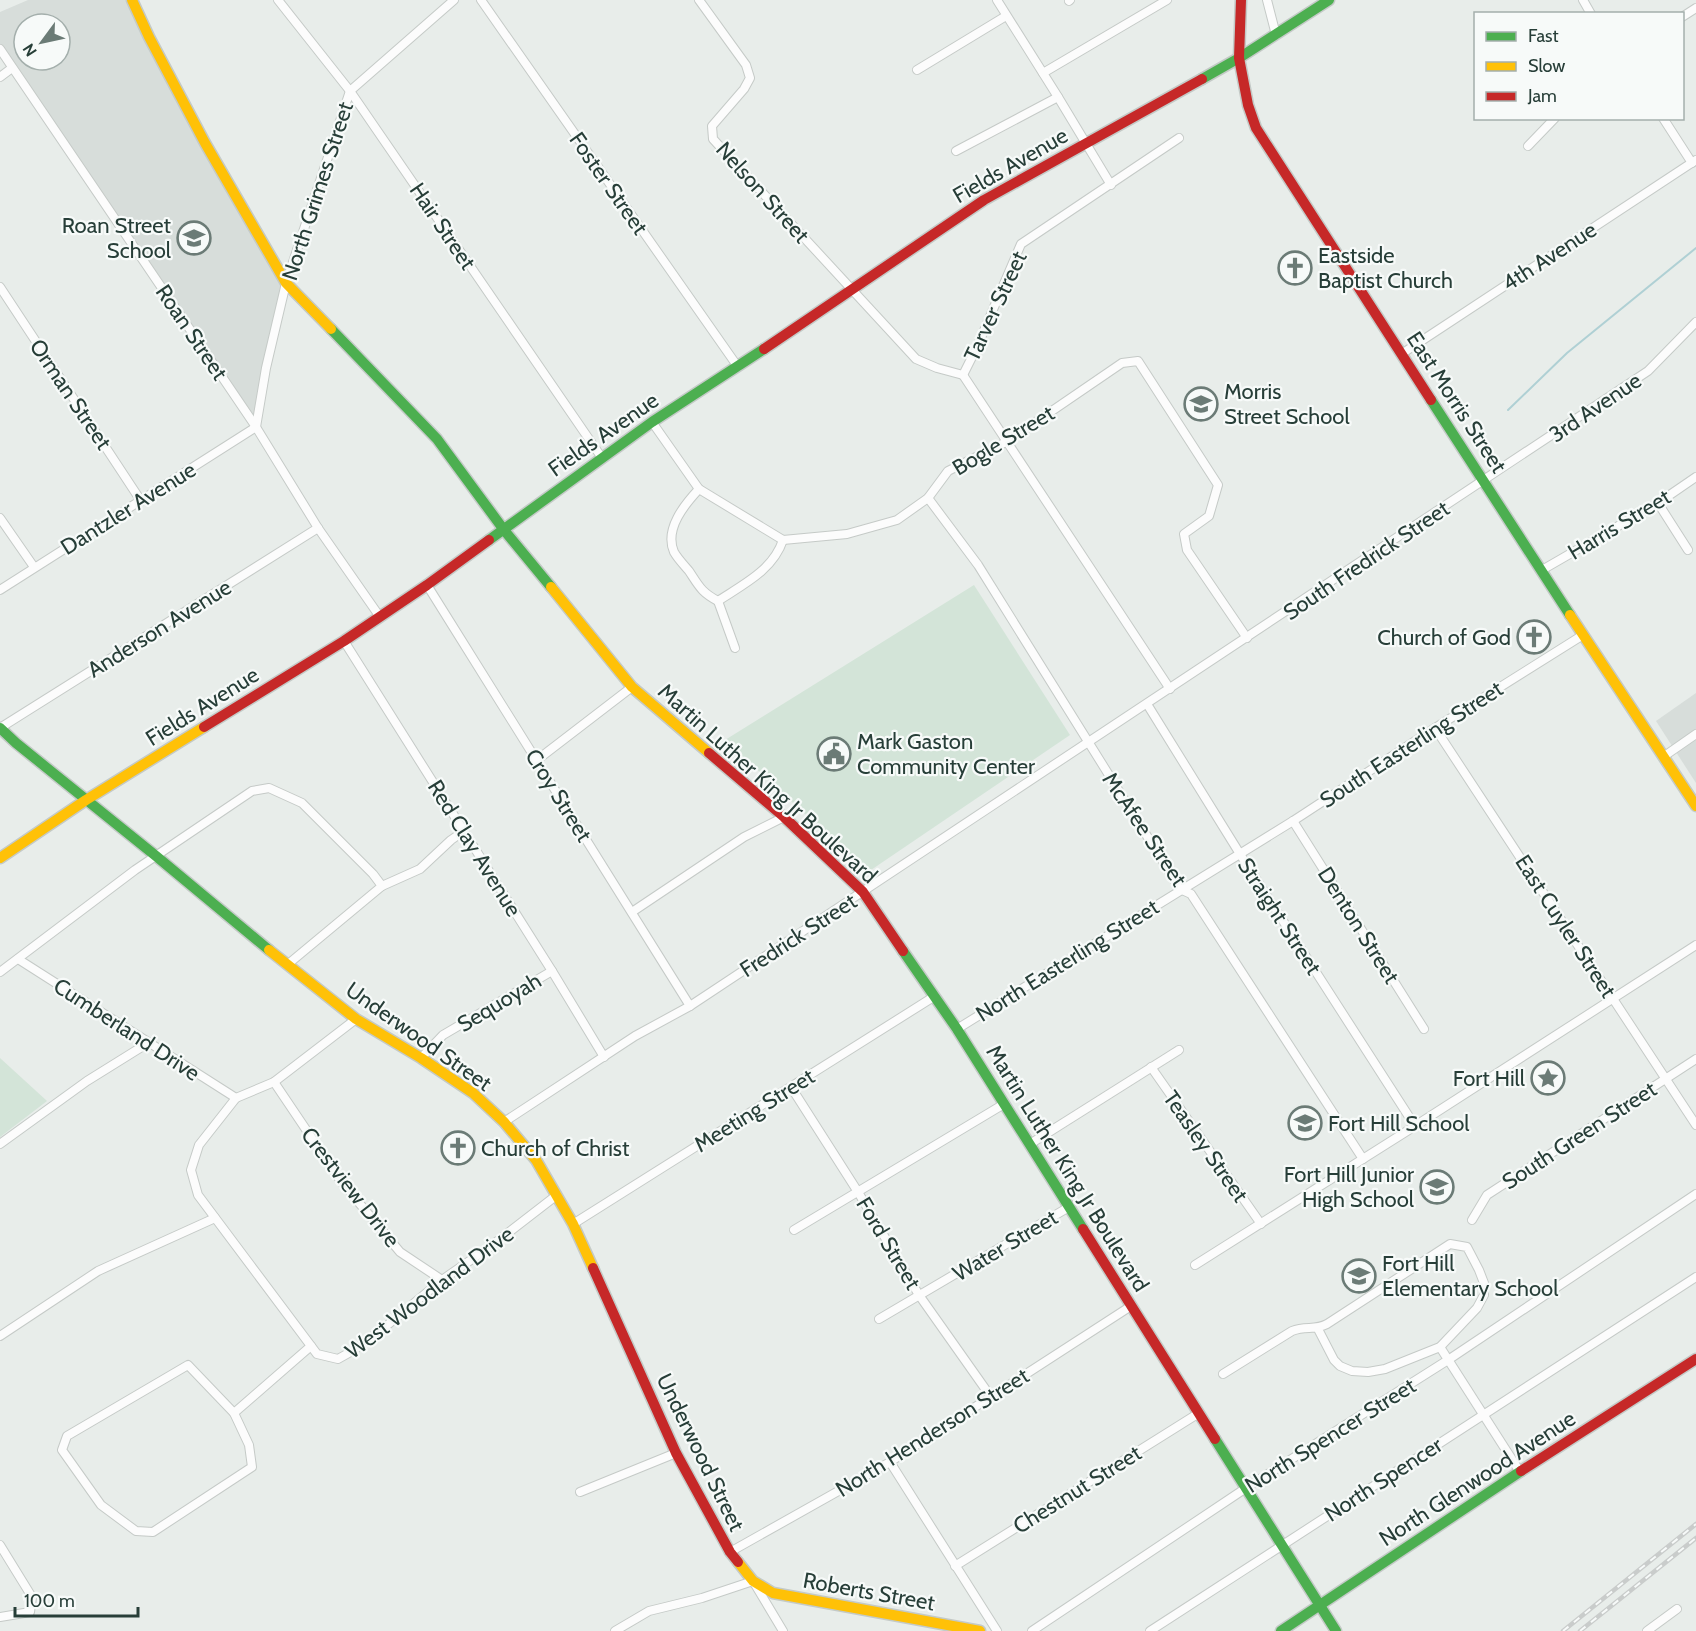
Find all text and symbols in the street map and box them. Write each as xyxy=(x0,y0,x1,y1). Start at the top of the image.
north arrow xyxy=(12,12,72,72)
legend xyxy=(1474,12,1684,120)
text: Fast xyxy=(1528,25,1559,47)
text: N xyxy=(19,40,41,60)
text: Slow xyxy=(1528,55,1565,77)
text: Jam xyxy=(1527,85,1557,107)
street label: North Grimes Street xyxy=(276,98,359,284)
street label: Fields Avenue xyxy=(948,122,1073,209)
street label: Foster Street xyxy=(563,127,654,240)
street label: Nelson Street xyxy=(710,136,815,249)
street label: Hair Street xyxy=(404,178,482,275)
place label: Roan Street School xyxy=(62,212,172,264)
street label: 4th Avenue xyxy=(1497,216,1601,297)
school or university icon: Roan Street School xyxy=(176,220,212,256)
place label: Eastside Baptist Church xyxy=(1318,242,1453,294)
street label: Tarver Street xyxy=(958,246,1033,365)
church icon: Eastside Baptist Church xyxy=(1277,250,1313,286)
street label: Roan Street xyxy=(150,279,234,386)
street label: East Morris Street xyxy=(1401,327,1513,478)
street label: Orman Street xyxy=(24,334,118,455)
street label: 3rd Avenue xyxy=(1544,367,1647,448)
place label: Morris Street School xyxy=(1224,378,1350,430)
school or university icon: Morris Street School xyxy=(1183,386,1219,422)
street label: Fields Avenue xyxy=(543,387,664,482)
street label: Bogle Street xyxy=(947,399,1060,481)
street label: Dantzler Avenue xyxy=(56,456,201,561)
street label: Harris Street xyxy=(1563,483,1676,566)
street label: South Fredrick Street xyxy=(1278,495,1455,626)
street label: Anderson Avenue xyxy=(82,573,236,683)
church icon: Church of God xyxy=(1516,619,1552,655)
place label: Church of God xyxy=(1377,624,1511,651)
street label: Fields Avenue xyxy=(141,661,264,752)
street label: South Easterling Street xyxy=(1315,675,1508,814)
street label: Martin Luther King Jr Boulevard xyxy=(652,678,883,889)
place label: Mark Gaston Community Center xyxy=(857,728,1035,780)
public building icon: Mark Gaston Community Center xyxy=(816,736,852,772)
street label: Croy Street xyxy=(519,744,598,847)
street label: McAfee Street xyxy=(1097,767,1193,892)
street label: Red Clay Avenue xyxy=(422,775,527,922)
street label: East Cuyler Street xyxy=(1509,850,1622,1003)
street label: Straight Street xyxy=(1232,853,1328,980)
street label: Denton Street xyxy=(1312,862,1405,989)
street label: Fredrick Street xyxy=(735,887,862,983)
street label: North Easterling Street xyxy=(971,893,1164,1028)
street label: Sequoyah xyxy=(452,967,546,1038)
street label: Cumberland Drive xyxy=(48,972,205,1087)
street label: Underwood Street xyxy=(341,976,497,1097)
street label: Martin Luther King Jr Boulevard xyxy=(980,1040,1155,1297)
place icon: Fort Hill xyxy=(1530,1060,1566,1096)
street label: Meeting Street xyxy=(689,1062,820,1158)
place label: Fort Hill xyxy=(1453,1065,1526,1092)
street label: South Green Street xyxy=(1497,1075,1662,1195)
street label: Teasley Street xyxy=(1157,1085,1254,1208)
school or university icon: Fort Hill School xyxy=(1287,1105,1323,1141)
place label: Fort Hill School xyxy=(1328,1110,1470,1137)
street label: Crestview Drive xyxy=(295,1122,406,1253)
church icon: Church of Christ xyxy=(440,1130,476,1166)
place label: Church of Christ xyxy=(481,1135,630,1162)
place label: Fort Hill Junior High School xyxy=(1284,1161,1415,1213)
school or university icon: Fort Hill Junior High School xyxy=(1419,1169,1455,1205)
street label: Ford Street xyxy=(850,1192,927,1295)
street label: Water Street xyxy=(948,1203,1063,1287)
street label: West Woodland Drive xyxy=(340,1220,519,1364)
place label: Fort Hill Elementary School xyxy=(1382,1250,1559,1302)
school or university icon: Fort Hill Elementary School xyxy=(1341,1258,1377,1294)
street label: North Henderson Street xyxy=(831,1362,1034,1503)
street label: Underwood Street xyxy=(651,1369,751,1536)
street label: North Spencer Street xyxy=(1240,1372,1420,1498)
street label: North Glenwood Avenue xyxy=(1374,1405,1580,1552)
street label: North Spencer xyxy=(1319,1431,1447,1527)
street label: Chestnut Street xyxy=(1008,1439,1147,1540)
street label: Roberts Street xyxy=(801,1567,938,1616)
scale bar xyxy=(15,1580,138,1618)
text: 100 m xyxy=(24,1590,75,1612)

